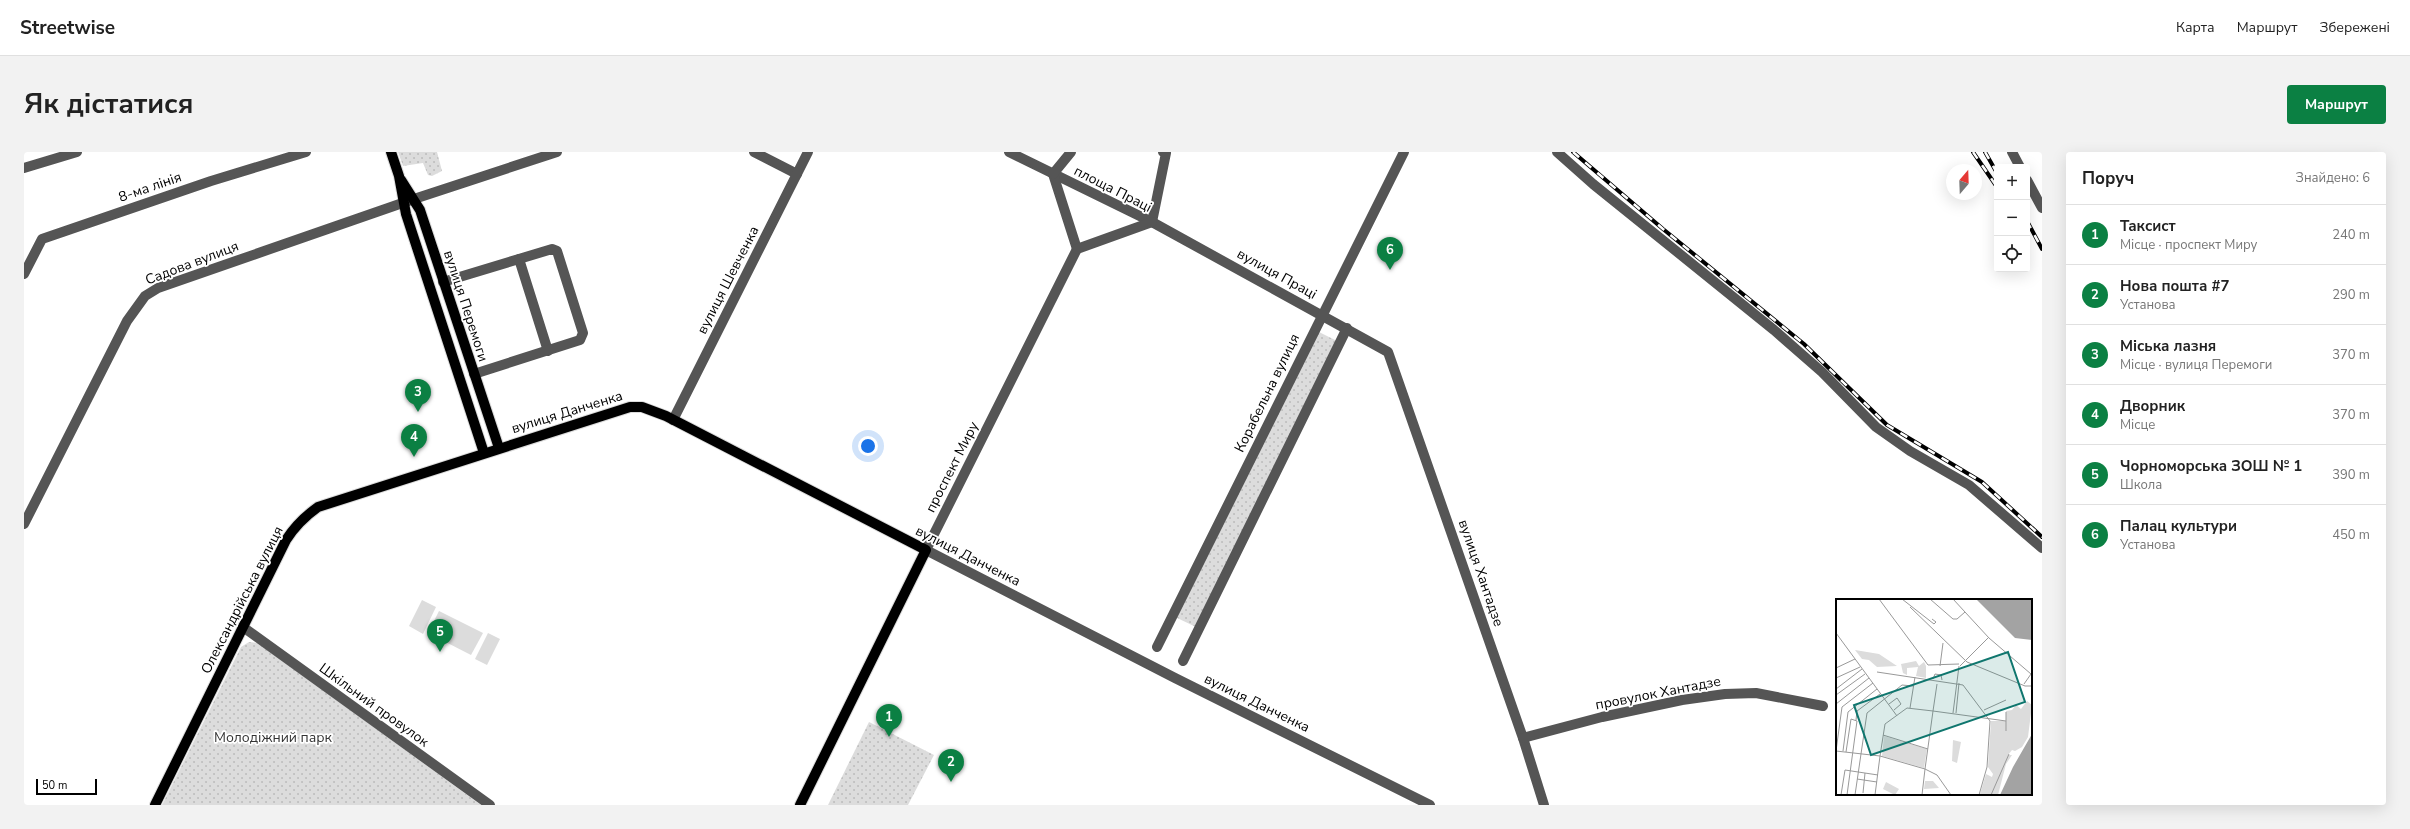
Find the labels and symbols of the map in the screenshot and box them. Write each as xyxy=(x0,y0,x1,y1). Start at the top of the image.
street label: площа Праці xyxy=(1071,161,1155,217)
north arrow xyxy=(1946,164,1982,200)
street label: 8-ма лінія xyxy=(116,167,184,207)
street label: вулиця Шевченка xyxy=(693,223,763,337)
street label: Садова вулиця xyxy=(143,236,241,290)
pin: 6 xyxy=(1377,237,1403,270)
street label: вулиця Праці xyxy=(1234,244,1320,304)
street label: вулиця Перемоги xyxy=(439,248,493,364)
street label: Корабельна вулиця xyxy=(1230,331,1304,455)
pin: 3 xyxy=(405,379,431,412)
street label: вулиця Данченка xyxy=(509,386,625,438)
street label: проспект Миру xyxy=(921,418,983,516)
pin: 4 xyxy=(401,424,427,457)
your location xyxy=(858,436,878,456)
street label: вулиця Хантадзе xyxy=(1454,517,1508,629)
street label: вулиця Данченка xyxy=(912,521,1024,591)
street label: Олександрійська вулиця xyxy=(196,523,288,677)
inset map xyxy=(1836,599,2032,795)
pin: 5 xyxy=(427,619,453,652)
street label: Шкільний провулок xyxy=(315,659,433,752)
street label: вулиця Данченка xyxy=(1201,669,1313,737)
street label: провулок Хантадзе xyxy=(1594,672,1722,714)
pin: 1 xyxy=(876,704,902,737)
park label: Молодіжний парк xyxy=(214,728,333,747)
pin: 2 xyxy=(938,749,964,782)
scale bar xyxy=(36,777,97,796)

